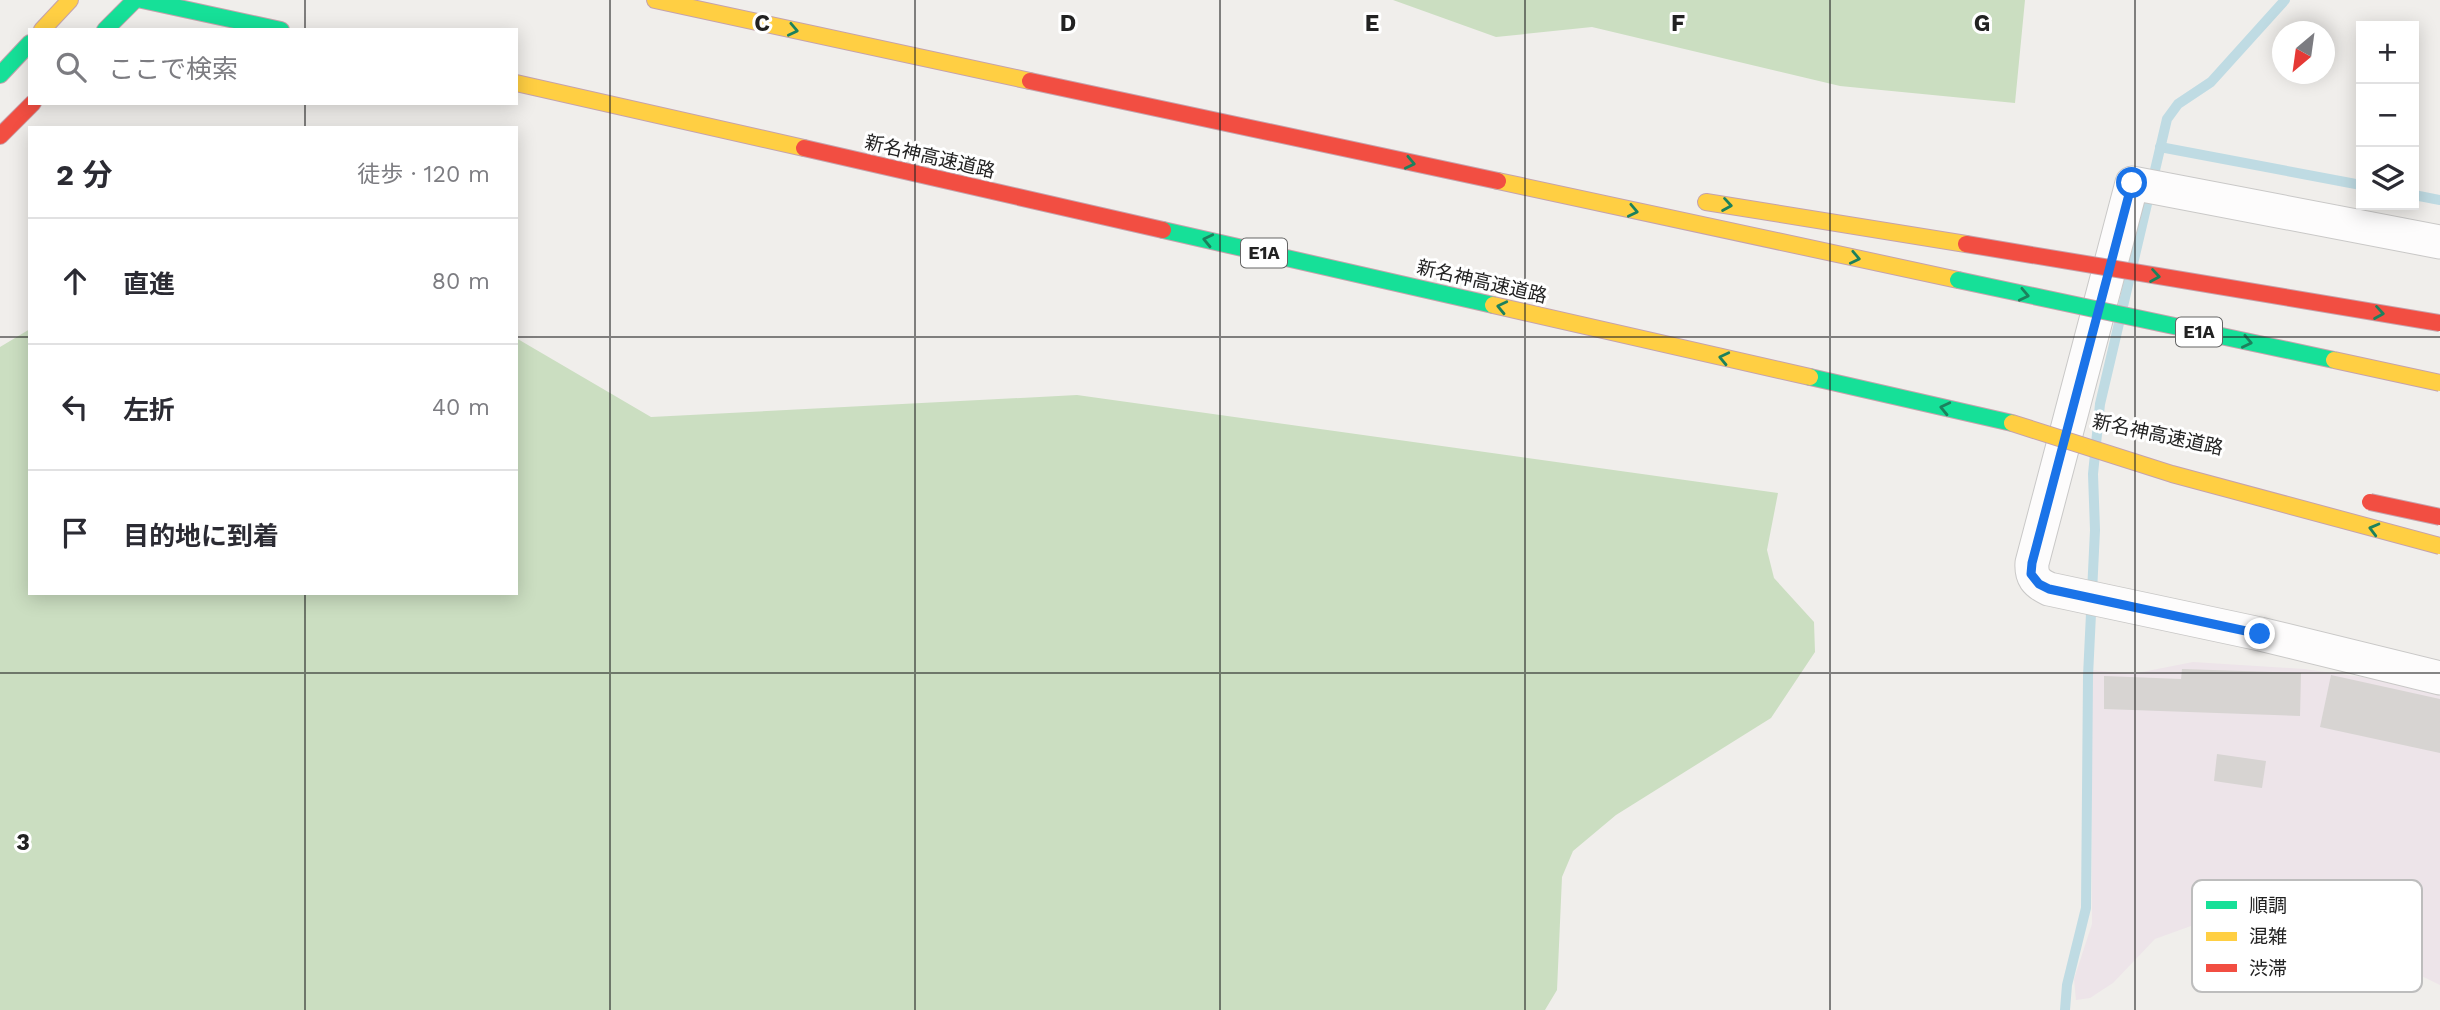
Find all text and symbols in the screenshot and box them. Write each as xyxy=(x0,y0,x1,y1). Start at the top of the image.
text: C xyxy=(754,10,770,37)
text: D xyxy=(1060,10,1076,37)
text: E xyxy=(1365,10,1379,37)
text: F xyxy=(1671,10,1685,37)
text: G xyxy=(1974,10,1990,37)
north arrow xyxy=(2272,21,2335,84)
map controls xyxy=(2356,21,2419,210)
button: + xyxy=(2356,21,2419,84)
one-way arrow xyxy=(787,22,799,37)
search box xyxy=(28,28,518,105)
icon: search xyxy=(52,48,90,86)
text: ここで検索 xyxy=(108,54,238,84)
button: − xyxy=(2356,84,2419,147)
street label: 新名神高速道路 xyxy=(862,130,997,183)
button: layers xyxy=(2356,147,2419,210)
one-way arrow xyxy=(1404,155,1416,170)
text: 2 分 xyxy=(56,157,112,192)
text: 徒歩 · 120 m xyxy=(357,161,490,188)
route start xyxy=(2116,167,2147,198)
one-way arrow xyxy=(1721,197,1733,212)
one-way arrow xyxy=(1627,202,1639,217)
one-way arrow xyxy=(1202,234,1214,249)
road number: E1A xyxy=(1241,239,1287,268)
one-way arrow xyxy=(1849,250,1861,265)
street label: 新名神高速道路 xyxy=(1414,255,1549,308)
icon: ahead xyxy=(56,262,94,300)
text: 80 m xyxy=(432,268,490,295)
one-way arrow xyxy=(2149,268,2160,283)
text: 直進 xyxy=(123,269,175,299)
one-way arrow xyxy=(2018,286,2030,301)
one-way arrow xyxy=(1496,301,1508,316)
one-way arrow xyxy=(2373,305,2385,320)
road number: E1A xyxy=(2176,318,2222,346)
one-way arrow xyxy=(2241,334,2253,349)
one-way arrow xyxy=(1718,351,1730,366)
icon: left xyxy=(56,388,94,426)
text: 40 m xyxy=(432,394,490,421)
text: 左折 xyxy=(123,395,175,425)
one-way arrow xyxy=(1939,402,1951,416)
street label: 新名神高速道路 xyxy=(2090,409,2225,460)
icon: arrive xyxy=(56,514,94,552)
text: 目的地に到着 xyxy=(123,521,279,551)
one-way arrow xyxy=(2368,522,2380,537)
route end xyxy=(2244,618,2275,649)
text: 3 xyxy=(16,829,30,856)
legend xyxy=(2192,880,2422,992)
text: 順調 xyxy=(2249,894,2287,917)
text: 混雑 xyxy=(2249,925,2287,948)
text: 渋滞 xyxy=(2249,957,2287,980)

